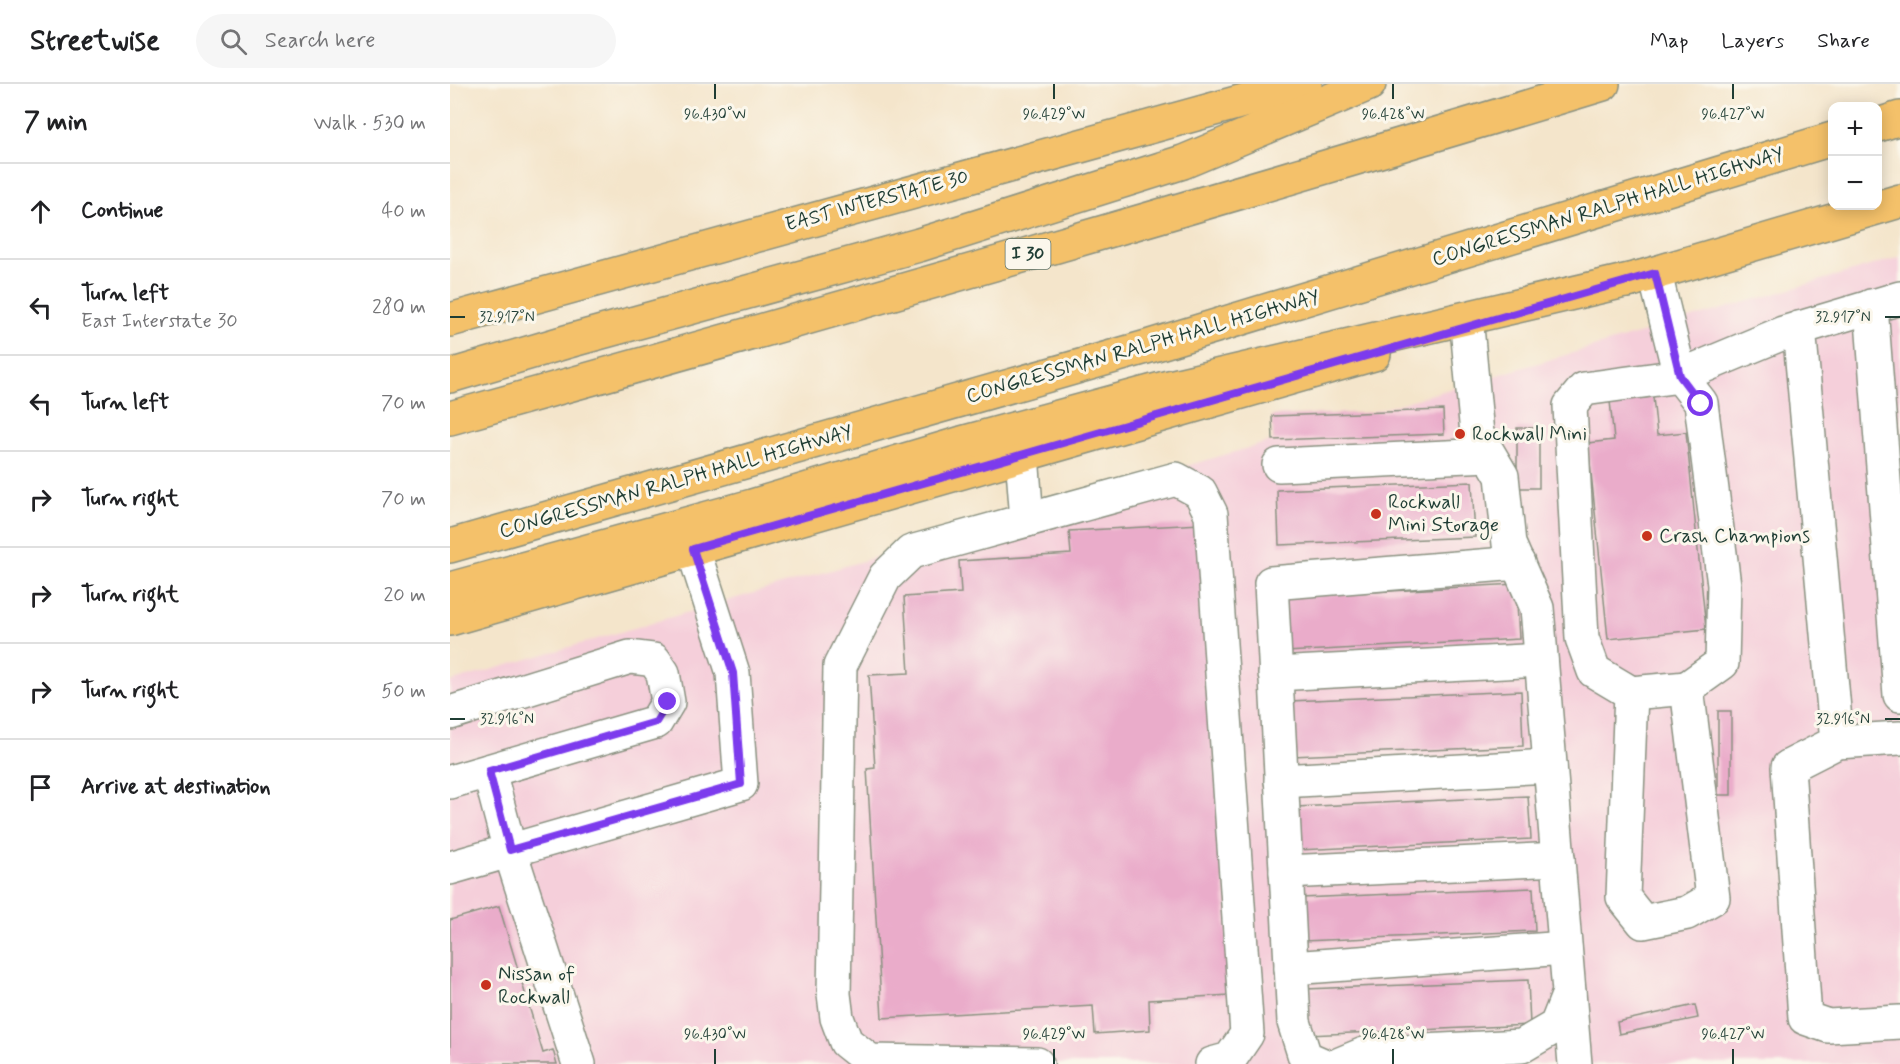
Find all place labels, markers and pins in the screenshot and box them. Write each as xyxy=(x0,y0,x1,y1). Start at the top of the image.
place label: Rockwall Mini xyxy=(1472,421,1587,448)
marker: Rockwall Mini xyxy=(1453,427,1467,441)
place label: Rockwall Mini Storage xyxy=(1388,489,1499,540)
marker: Rockwall Mini Storage xyxy=(1369,507,1383,521)
place label: Crash Champions xyxy=(1659,523,1810,550)
marker: Crash Champions xyxy=(1640,529,1654,543)
place label: Nissan of Rockwall xyxy=(498,961,575,1011)
marker: Nissan of Rockwall xyxy=(479,978,493,992)

